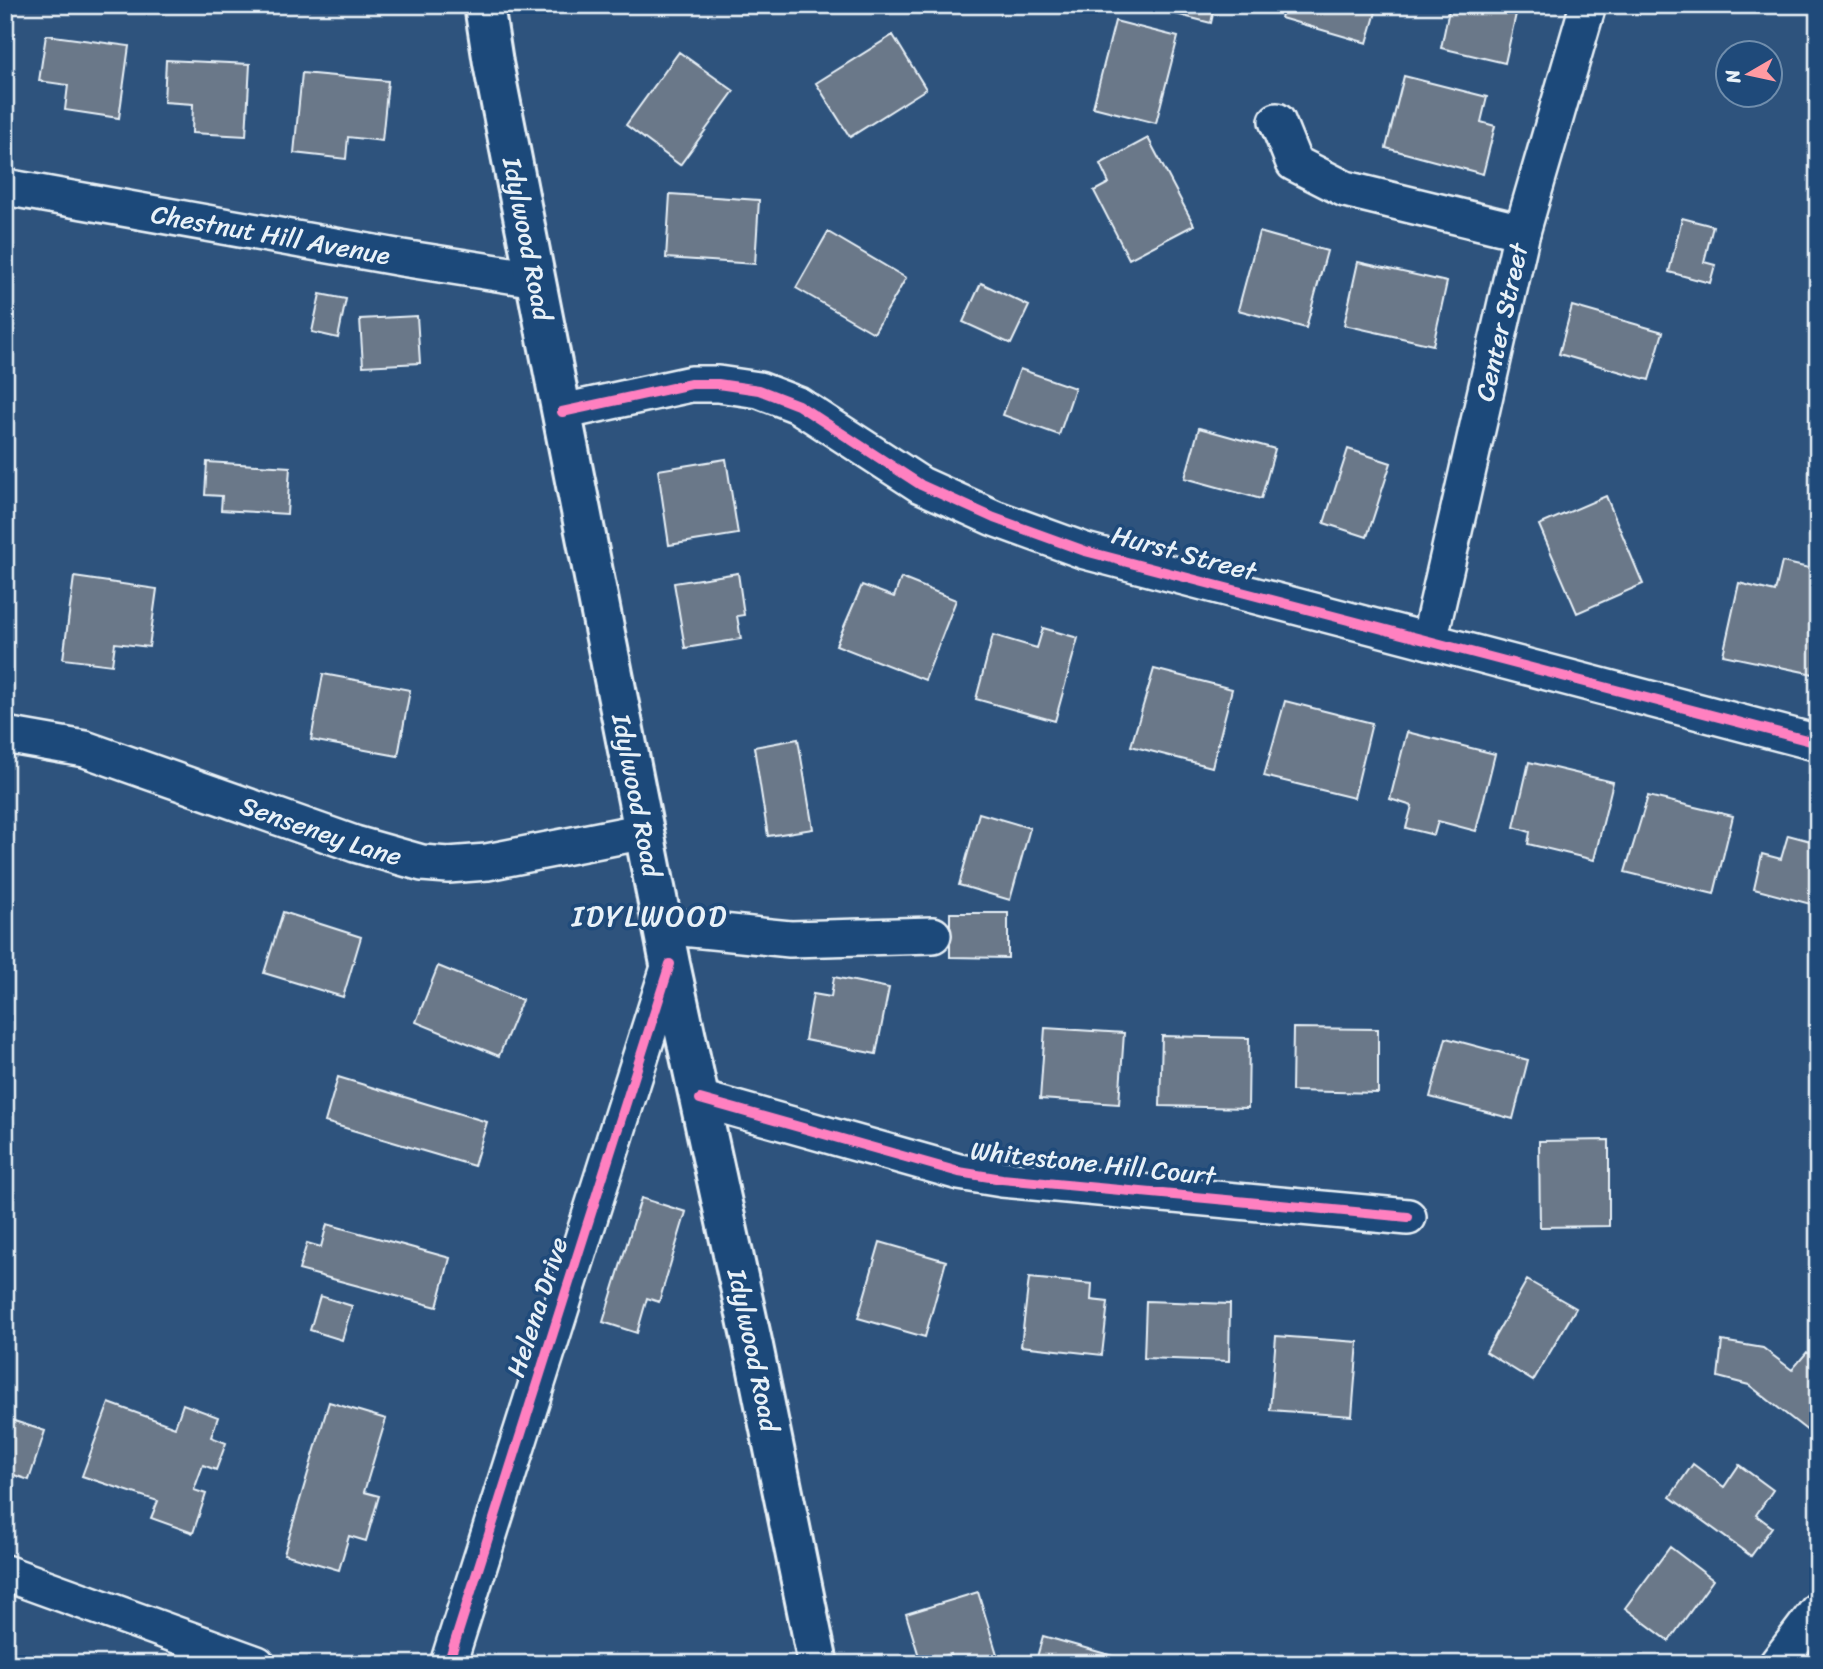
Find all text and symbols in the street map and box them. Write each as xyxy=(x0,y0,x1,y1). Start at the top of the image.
north arrow xyxy=(1714,38,1784,108)
text: N xyxy=(1715,67,1750,87)
street label: Idylwood Road xyxy=(489,152,567,327)
street label: Chestnut Hill Avenue xyxy=(148,191,394,279)
street label: Center Street xyxy=(1461,237,1542,406)
street label: Hurst Street xyxy=(1107,512,1263,595)
street label: Idylwood Road xyxy=(598,709,676,883)
street label: Senseney Lane xyxy=(234,782,407,879)
district label: IDYLWOOD xyxy=(571,889,728,943)
street label: Whitestone Hill Court xyxy=(968,1127,1219,1199)
street label: Helena Drive xyxy=(493,1231,581,1383)
street label: Idylwood Road xyxy=(714,1263,793,1438)

